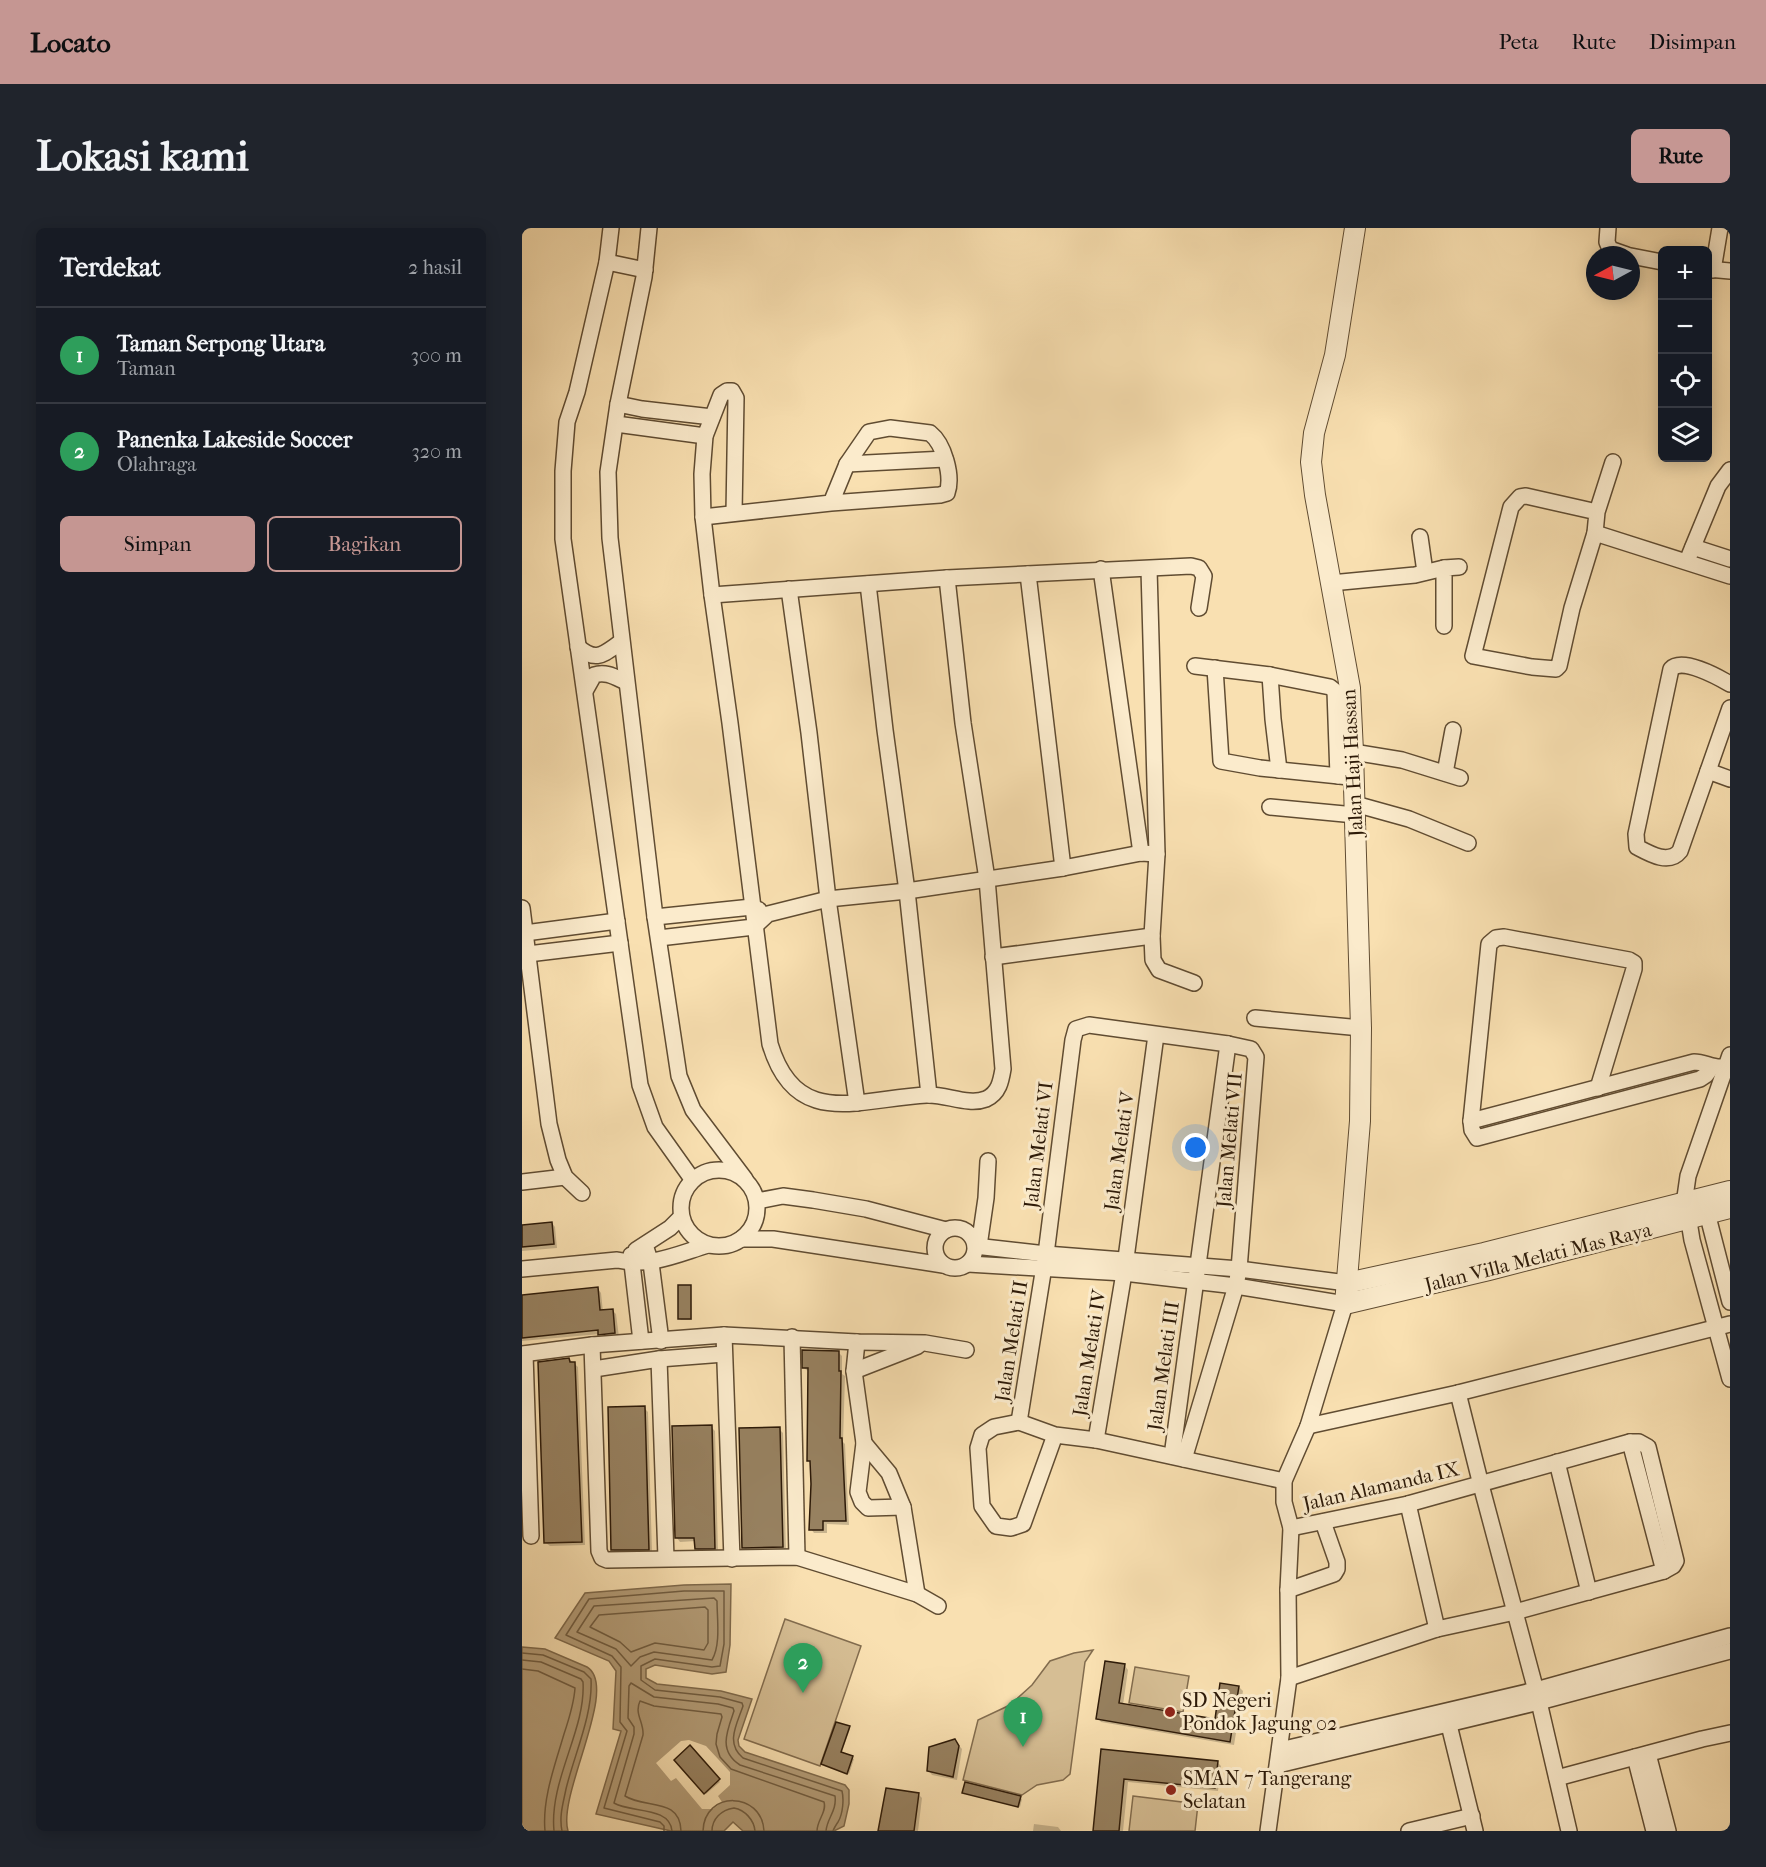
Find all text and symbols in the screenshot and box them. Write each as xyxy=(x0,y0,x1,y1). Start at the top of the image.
text: Locato xyxy=(30,26,111,59)
text: Peta xyxy=(1499,30,1538,54)
text: Rute xyxy=(1571,30,1616,54)
text: Disimpan xyxy=(1649,30,1736,54)
button: Rute xyxy=(1631,129,1730,183)
text: Lokasi kami xyxy=(36,132,249,181)
north arrow xyxy=(1586,246,1640,300)
map controls xyxy=(1658,246,1712,462)
button: + xyxy=(1658,246,1712,300)
text: Terdekat xyxy=(60,252,161,283)
text: 2 hasil xyxy=(408,256,462,279)
button: − xyxy=(1658,300,1712,354)
text: Taman Serpong Utara xyxy=(117,331,325,357)
text: 1 xyxy=(76,344,83,367)
text: 300 m xyxy=(411,344,462,367)
button: locate xyxy=(1658,354,1712,408)
text: Taman xyxy=(117,357,176,380)
button: layers xyxy=(1658,408,1712,462)
text: Panenka Lakeside Soccer xyxy=(117,427,352,453)
text: 2 xyxy=(74,440,85,463)
text: 320 m xyxy=(412,440,462,463)
text: Olahraga xyxy=(117,453,197,476)
button: Simpan xyxy=(60,516,255,572)
button: Bagikan xyxy=(267,516,462,572)
street label: Jalan Haji Hassan xyxy=(1337,688,1368,840)
street label: Jalan Melati VII xyxy=(1212,1071,1247,1211)
street label: Jalan Melati VI xyxy=(1019,1080,1058,1212)
street label: Jalan Melati V xyxy=(1099,1089,1139,1214)
your location xyxy=(1181,1133,1210,1162)
street label: Jalan Villa Melati Mas Raya xyxy=(1420,1218,1655,1297)
street label: Jalan Melati II xyxy=(990,1279,1032,1405)
street label: Jalan Melati IV xyxy=(1068,1287,1111,1420)
street label: Jalan Melati III xyxy=(1143,1300,1184,1434)
street label: Jalan Alamanda IX xyxy=(1299,1457,1462,1516)
pin: 2 xyxy=(784,1644,822,1693)
place label: SD Negeri Pondok Jagung 02 xyxy=(1182,1689,1337,1735)
pin: 1 xyxy=(1004,1698,1042,1747)
marker: SD Negeri Pondok Jagung 02 xyxy=(1163,1705,1177,1719)
place label: SMAN 7 Tangerang Selatan xyxy=(1183,1767,1352,1813)
marker: SMAN 7 Tangerang Selatan xyxy=(1164,1783,1178,1797)

